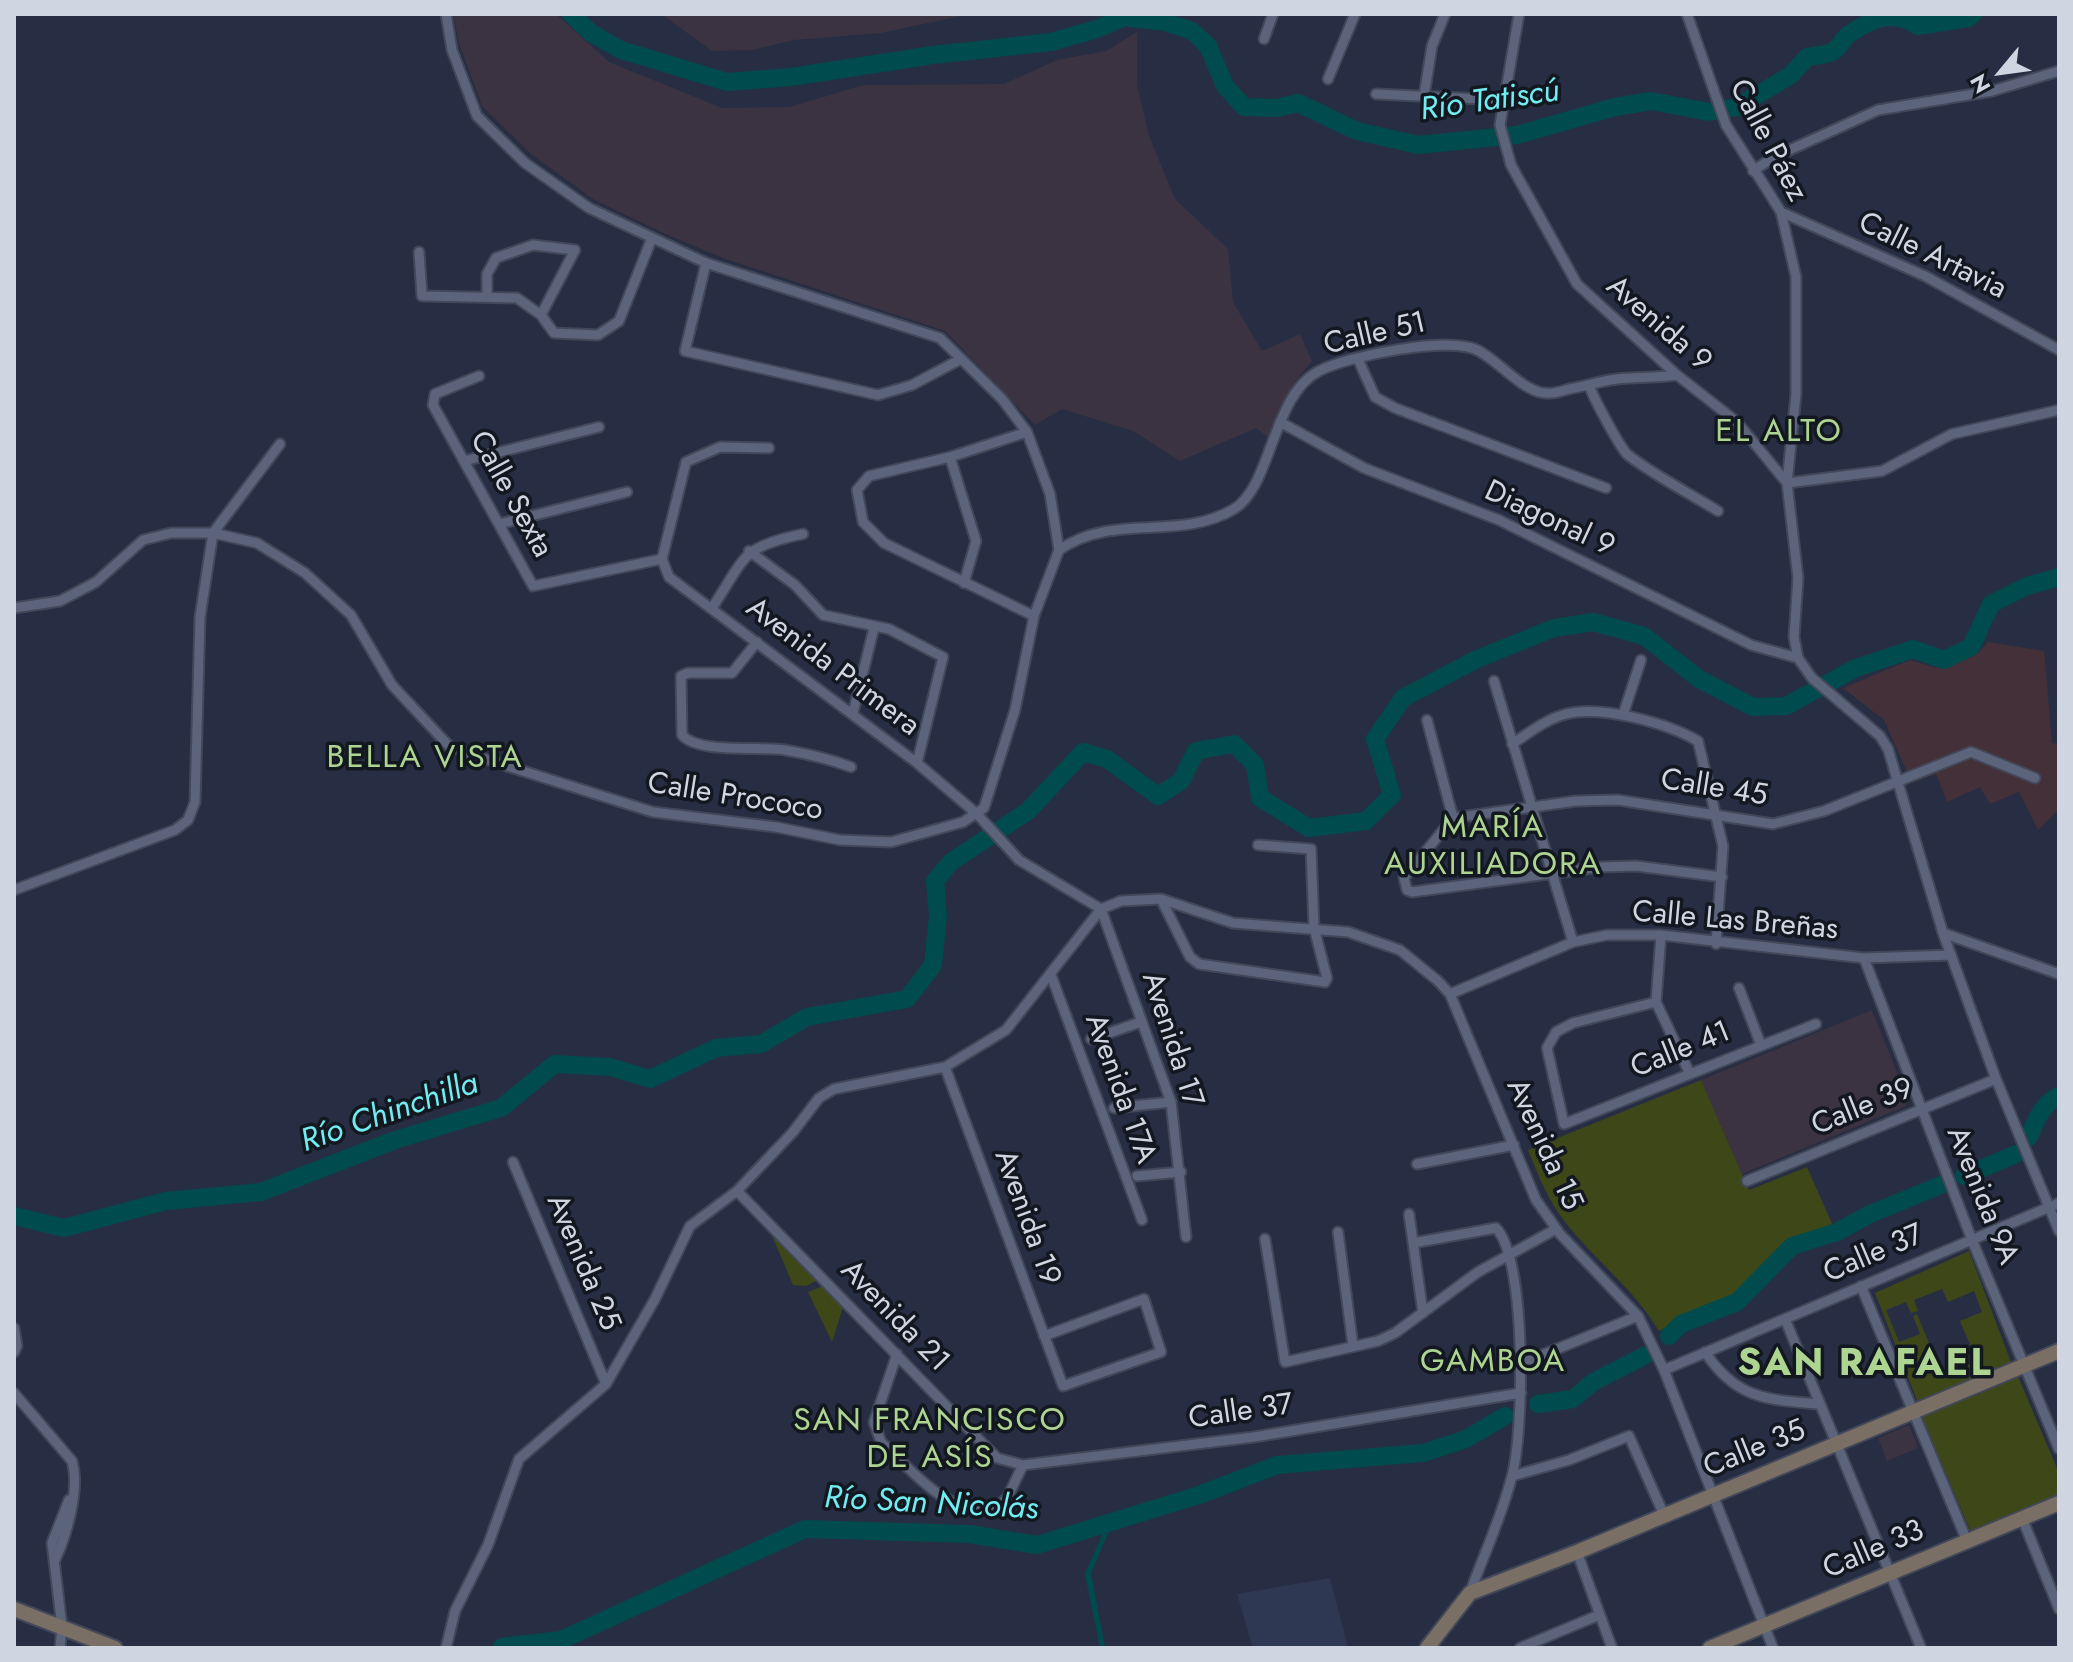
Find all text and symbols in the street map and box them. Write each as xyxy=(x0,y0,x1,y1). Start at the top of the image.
north arrow xyxy=(1961,32,2041,112)
text: N xyxy=(1962,68,1998,99)
water label: Río Tatiscú xyxy=(1418,73,1562,131)
street label: Calle Páez xyxy=(1720,74,1814,208)
street label: Calle Artavia xyxy=(1852,206,2012,308)
street label: Avenida 9 xyxy=(1598,269,1718,381)
street label: Calle 51 xyxy=(1320,306,1430,364)
district label: EL ALTO xyxy=(1715,414,1843,452)
street label: Calle Sexta xyxy=(461,426,559,564)
street label: Diagonal 9 xyxy=(1478,474,1620,566)
street label: Avenida Primera xyxy=(738,591,926,745)
district label: BELLA VISTA xyxy=(326,740,524,778)
street label: Calle 45 xyxy=(1658,763,1770,815)
street label: Calle Prococo xyxy=(645,766,825,830)
district label: MARÍA AUXILIADORA xyxy=(1384,810,1602,885)
street label: Calle Las Breñas xyxy=(1631,895,1839,949)
street label: Avenida 17 xyxy=(1132,968,1210,1112)
street label: Avenida 17A xyxy=(1075,1009,1163,1169)
street label: Calle 41 xyxy=(1626,1015,1736,1087)
water label: Río Chinchilla xyxy=(296,1066,484,1162)
street label: Calle 39 xyxy=(1807,1071,1919,1145)
street label: Avenida 15 xyxy=(1497,1073,1589,1217)
street label: Avenida 9A xyxy=(1937,1122,2025,1270)
street label: Avenida 19 xyxy=(985,1145,1067,1291)
street label: Avenida 25 xyxy=(537,1189,627,1337)
street label: Calle 37 xyxy=(1819,1218,1929,1292)
street label: Avenida 21 xyxy=(832,1254,956,1380)
district label: SAN RAFAEL xyxy=(1737,1343,1993,1389)
district label: GAMBOA xyxy=(1420,1344,1566,1382)
street label: Calle 37 xyxy=(1187,1388,1295,1438)
district label: SAN FRANCISCO DE ASÍS xyxy=(793,1403,1067,1478)
street label: Calle 35 xyxy=(1699,1413,1811,1487)
water label: Río San Nicolás xyxy=(823,1480,1039,1530)
street label: Calle 33 xyxy=(1818,1514,1930,1588)

